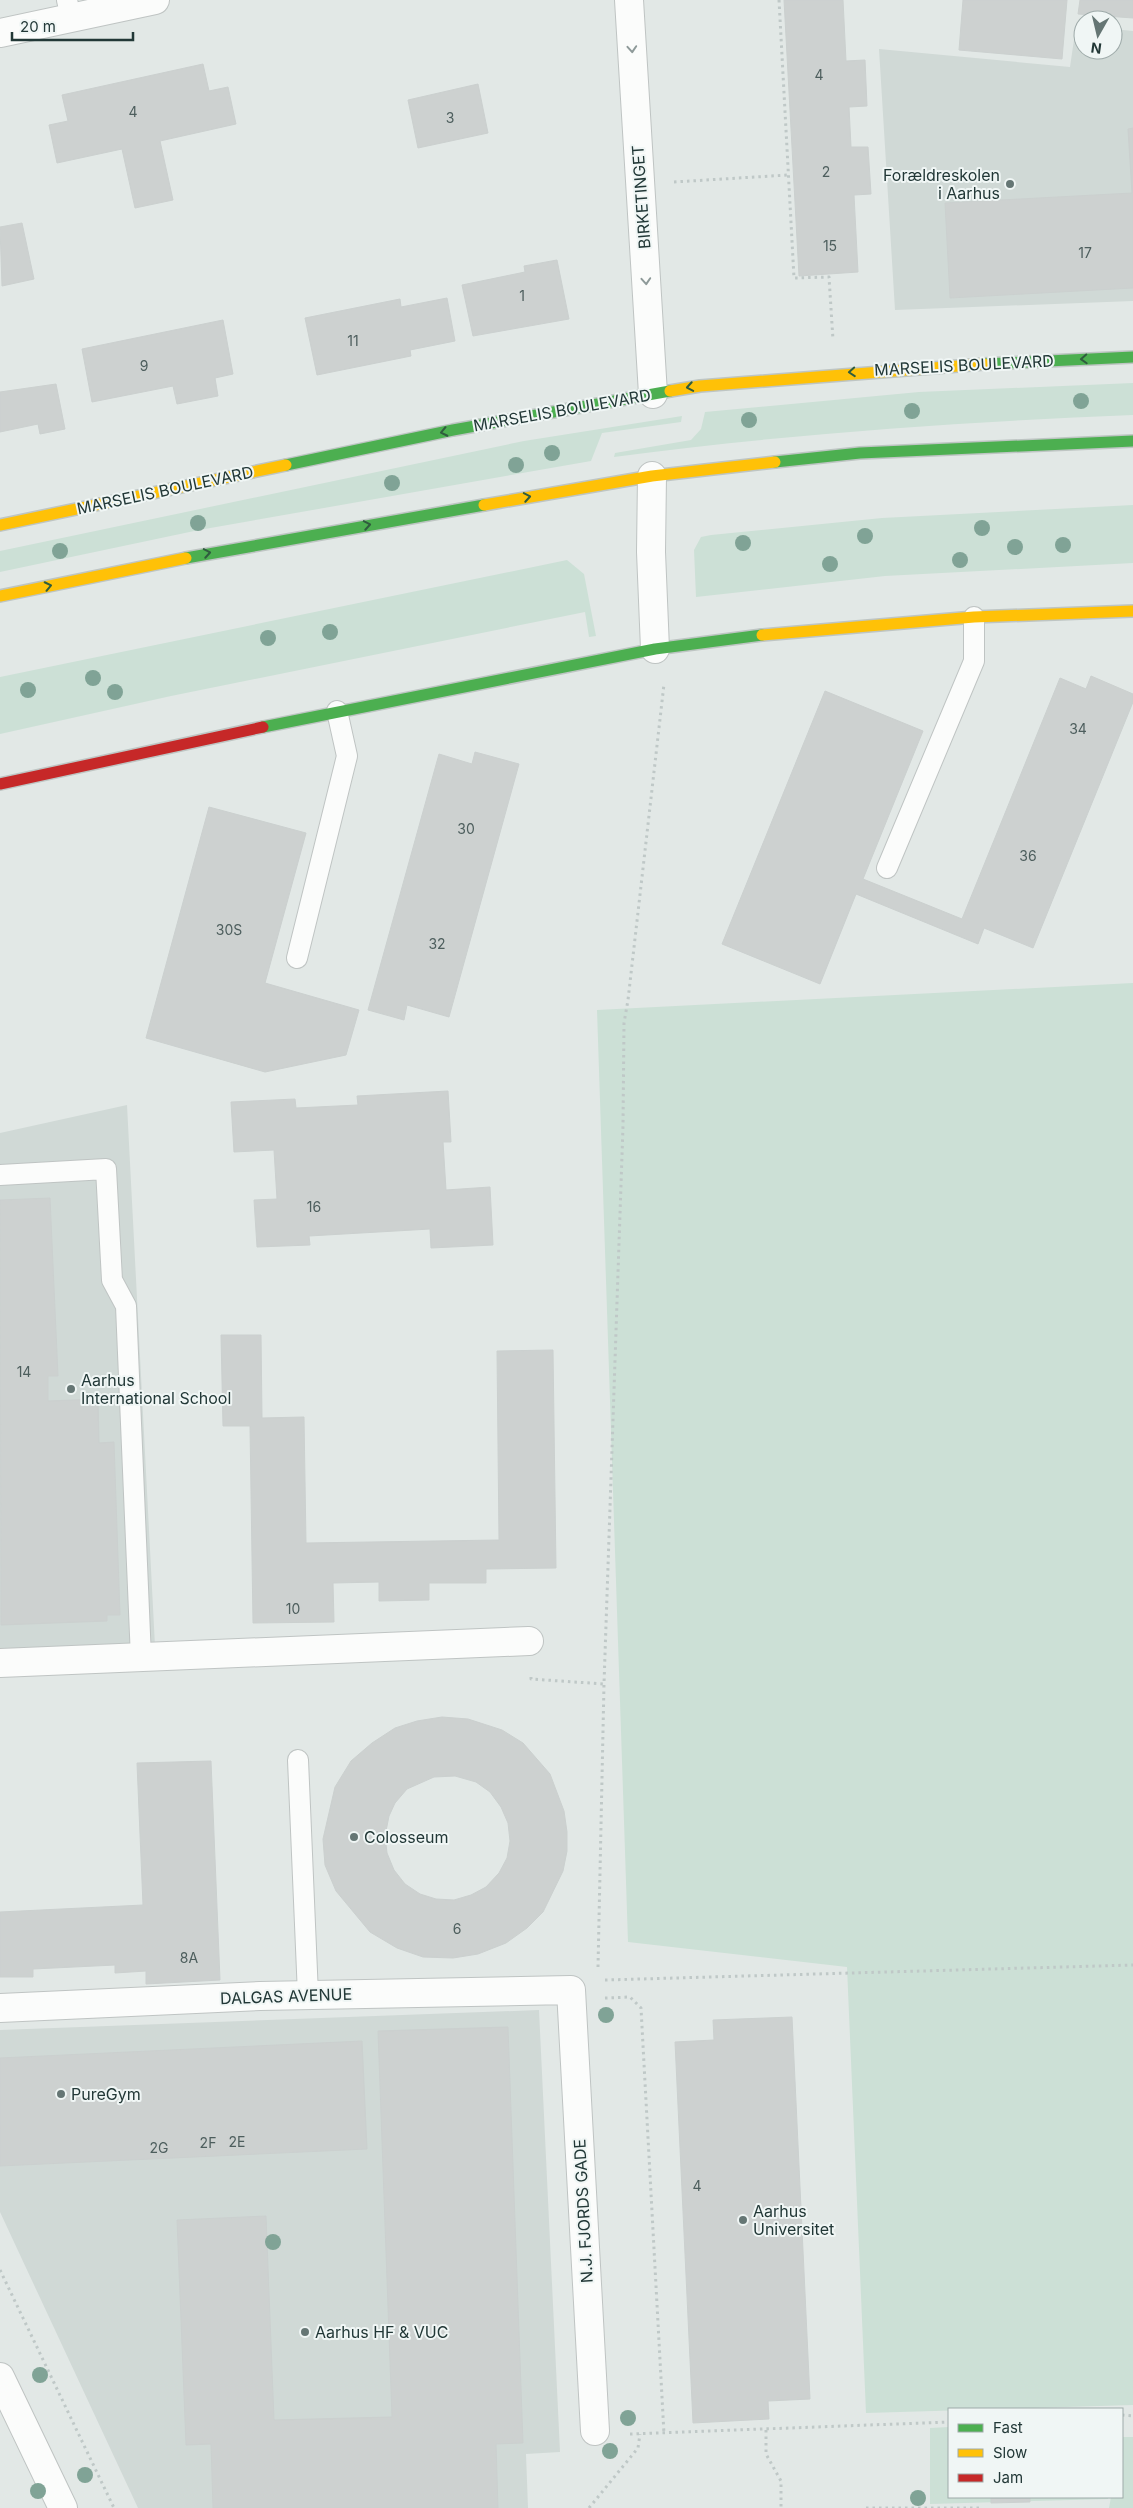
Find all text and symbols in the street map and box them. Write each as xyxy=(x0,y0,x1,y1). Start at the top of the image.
scale bar xyxy=(12,10,134,42)
north arrow xyxy=(1073,10,1123,60)
text: 20 m xyxy=(20,17,56,36)
text: N xyxy=(1090,39,1103,58)
one-way arrow xyxy=(626,45,637,53)
house number: 4 xyxy=(814,66,824,83)
house number: 4 xyxy=(128,103,138,120)
house number: 3 xyxy=(446,109,454,126)
street label: BIRKETINGET xyxy=(627,144,655,250)
house number: 2 xyxy=(822,163,830,180)
place label: Forældreskolen i Aarhus xyxy=(883,165,1000,203)
marker: Forældreskolen i Aarhus xyxy=(1004,178,1016,190)
house number: 15 xyxy=(823,237,837,254)
house number: 17 xyxy=(1078,244,1092,261)
one-way arrow xyxy=(641,277,652,285)
house number: 1 xyxy=(519,287,525,304)
house number: 11 xyxy=(347,332,359,349)
street label: MARSELIS BOULEVARD xyxy=(874,350,1054,380)
one-way arrow xyxy=(1080,354,1088,364)
house number: 9 xyxy=(140,357,148,374)
one-way arrow xyxy=(848,366,856,377)
one-way arrow xyxy=(686,382,695,392)
street label: MARSELIS BOULEVARD xyxy=(472,385,652,435)
one-way arrow xyxy=(440,426,449,437)
street label: MARSELIS BOULEVARD xyxy=(75,462,255,518)
one-way arrow xyxy=(522,492,531,502)
one-way arrow xyxy=(362,520,371,530)
one-way arrow xyxy=(202,549,211,559)
one-way arrow xyxy=(43,581,52,592)
house number: 34 xyxy=(1069,720,1087,737)
house number: 30 xyxy=(457,820,475,837)
house number: 36 xyxy=(1019,847,1037,864)
house number: 30S xyxy=(216,921,242,938)
house number: 32 xyxy=(428,935,446,952)
house number: 16 xyxy=(307,1198,321,1215)
house number: 14 xyxy=(17,1363,31,1380)
place label: Aarhus International School xyxy=(81,1370,231,1408)
marker: Aarhus International School xyxy=(65,1383,77,1395)
house number: 10 xyxy=(286,1600,300,1617)
place label: Colosseum xyxy=(364,1827,448,1847)
marker: Colosseum xyxy=(348,1831,360,1843)
house number: 6 xyxy=(453,1920,461,1937)
house number: 8A xyxy=(180,1949,198,1966)
street label: DALGAS AVENUE xyxy=(220,1984,352,2008)
place label: PureGym xyxy=(71,2084,141,2104)
marker: PureGym xyxy=(55,2088,67,2100)
house number: 2E xyxy=(229,2133,245,2150)
house number: 2F xyxy=(200,2134,216,2151)
street label: N.J. FJORDS GADE xyxy=(569,2138,597,2284)
house number: 2G xyxy=(150,2139,168,2156)
house number: 4 xyxy=(692,2177,702,2194)
place label: Aarhus Universitet xyxy=(753,2201,834,2239)
marker: Aarhus Universitet xyxy=(737,2214,749,2226)
place label: Aarhus HF & VUC xyxy=(315,2322,448,2342)
marker: Aarhus HF & VUC xyxy=(299,2326,311,2338)
legend xyxy=(948,2408,1123,2498)
text: Fast xyxy=(993,2418,1023,2437)
text: Slow xyxy=(993,2443,1027,2462)
text: Jam xyxy=(993,2468,1023,2487)

